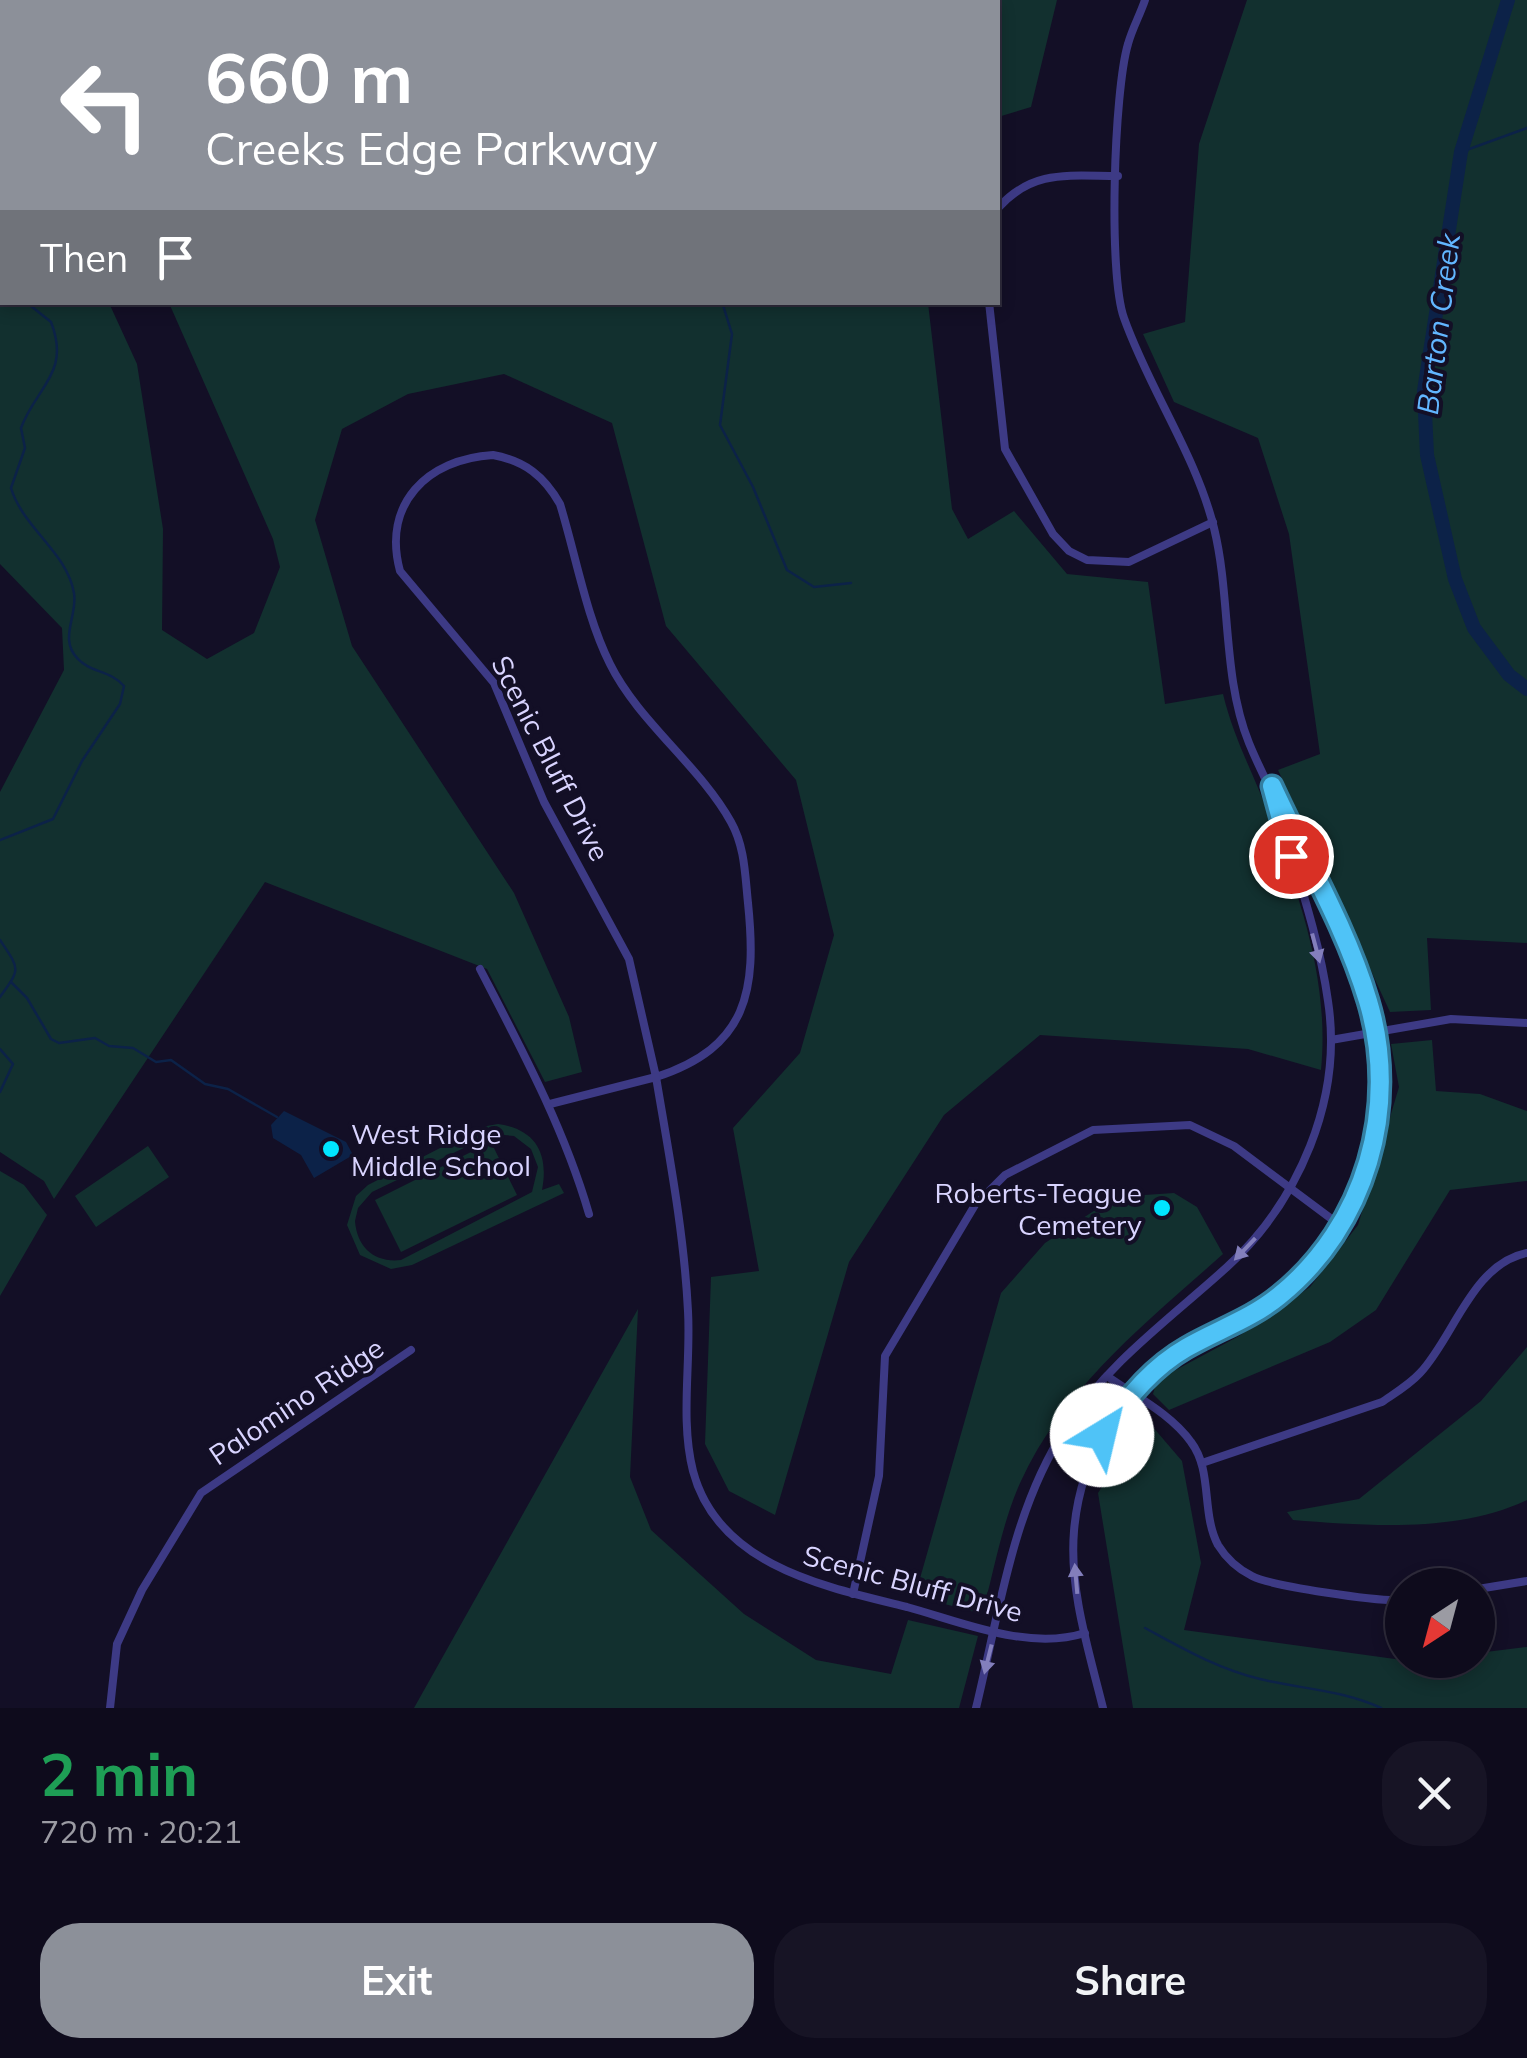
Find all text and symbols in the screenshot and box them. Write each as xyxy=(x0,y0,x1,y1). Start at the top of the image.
text: 660 m xyxy=(205,33,413,121)
icon: left xyxy=(40,40,170,170)
text: Creeks Edge Parkway xyxy=(205,120,658,176)
icon: arrive xyxy=(148,230,203,285)
water label: Barton Creek xyxy=(1408,230,1468,417)
text: Then xyxy=(40,234,128,282)
street label: Scenic Bluff Drive xyxy=(484,649,618,867)
pin xyxy=(1249,814,1334,899)
icon: arrive xyxy=(1264,829,1319,884)
one-way arrow xyxy=(1308,933,1324,964)
place label: West Ridge Middle School xyxy=(351,1116,531,1183)
marker: West Ridge Middle School xyxy=(320,1138,342,1160)
place label: Roberts-Teague Cemetery xyxy=(935,1175,1142,1242)
marker: Roberts-Teague Cemetery xyxy=(1151,1197,1173,1219)
one-way arrow xyxy=(1234,1236,1257,1260)
street label: Palomino Ridge xyxy=(202,1330,390,1472)
position arrow xyxy=(1050,1383,1154,1487)
street label: Scenic Bluff Drive xyxy=(799,1537,1027,1629)
one-way arrow xyxy=(1067,1562,1083,1594)
north arrow xyxy=(1385,1568,1495,1678)
map controls xyxy=(1385,1568,1495,1678)
one-way arrow xyxy=(979,1644,995,1675)
text: 2 min xyxy=(40,1736,198,1811)
button: close xyxy=(1382,1741,1487,1846)
text: 720 m · 20:21 xyxy=(40,1811,242,1851)
button: Exit xyxy=(40,1923,754,2038)
button: Share xyxy=(774,1923,1487,2038)

